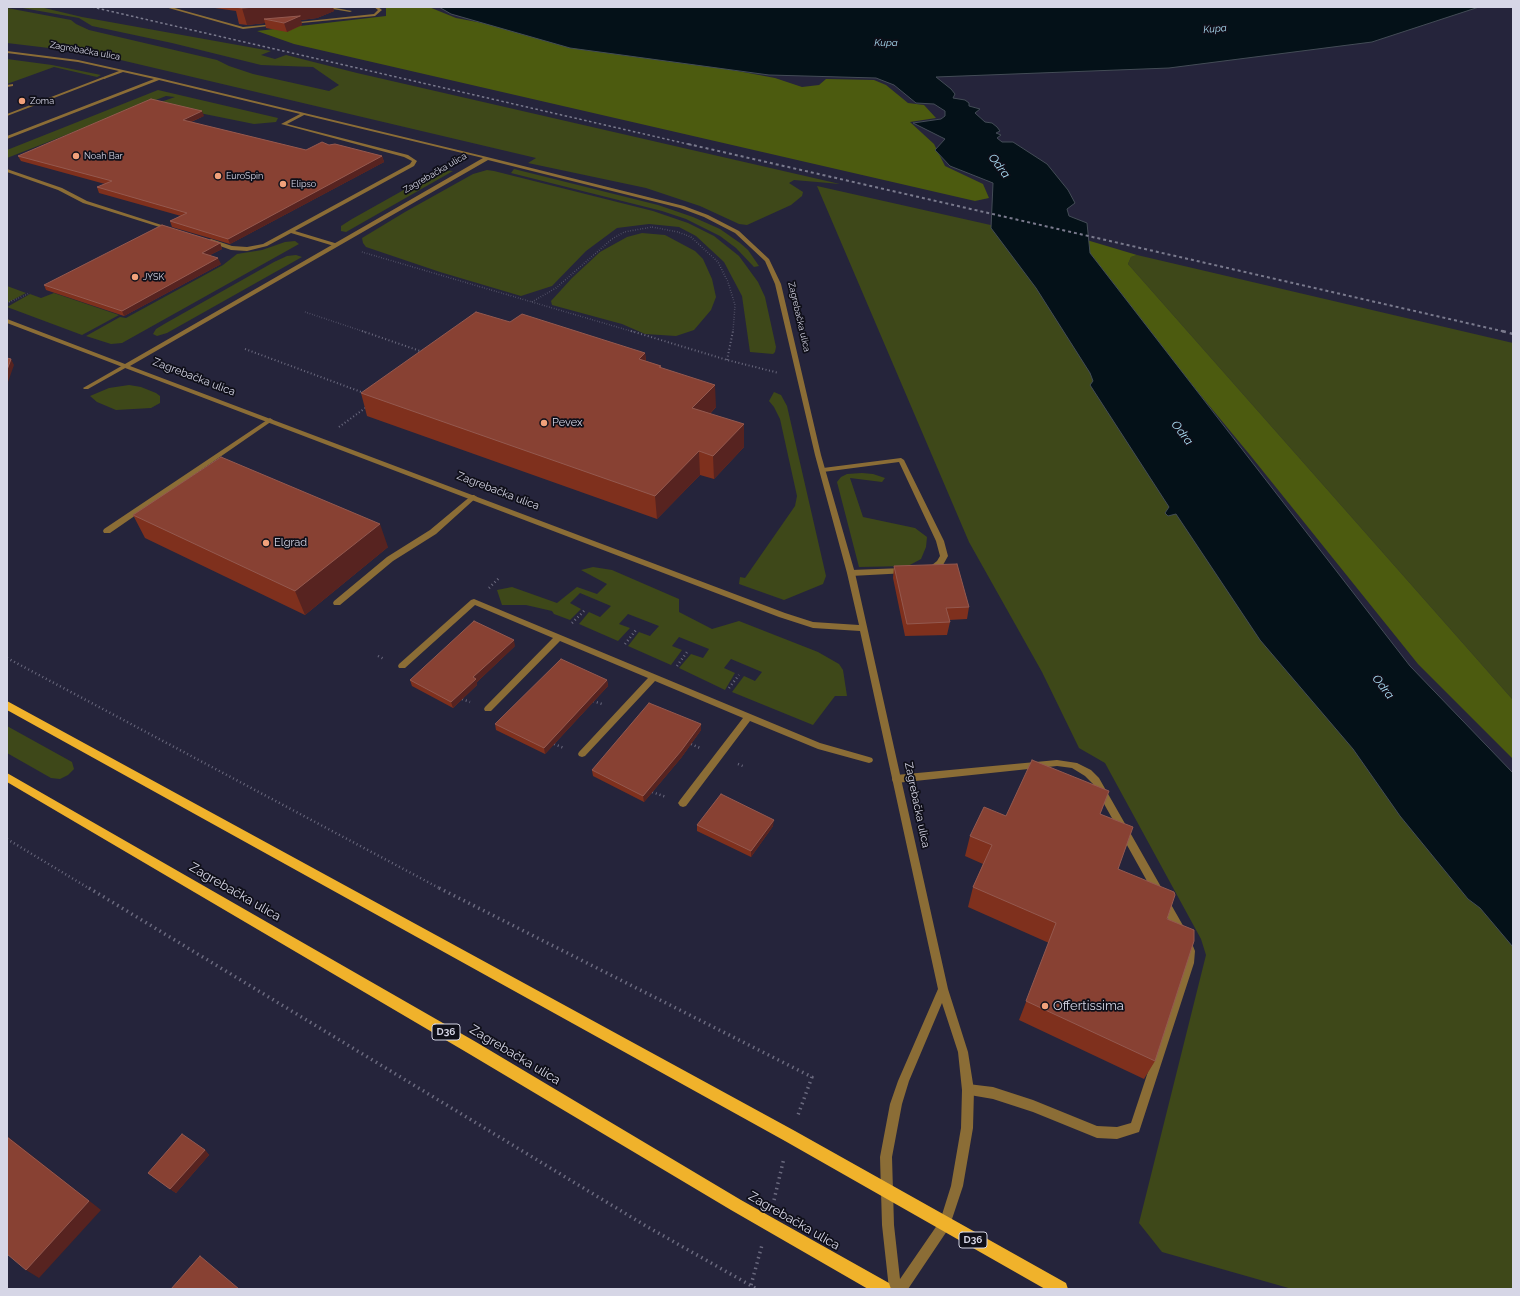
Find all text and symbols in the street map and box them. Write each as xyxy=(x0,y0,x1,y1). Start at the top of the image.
water label: Kupa xyxy=(1203,22,1227,36)
water label: Kupa xyxy=(874,37,898,49)
street label: Zagrebačka ulica xyxy=(49,39,121,63)
marker: Zoma xyxy=(17,96,27,106)
place label: Zoma xyxy=(30,96,54,106)
street label: Zagrebačka ulica xyxy=(401,150,469,196)
marker: Noah Bar xyxy=(71,151,81,161)
place label: Noah Bar xyxy=(84,151,123,161)
water label: Odra xyxy=(985,151,1013,181)
marker: EuroSpin xyxy=(213,171,223,181)
place label: EuroSpin xyxy=(226,171,263,181)
marker: Elipso xyxy=(278,179,288,189)
place label: Elipso xyxy=(291,179,316,189)
marker: JYSK xyxy=(130,272,140,282)
place label: JYSK xyxy=(143,272,164,282)
street label: Zagrebačka ulica xyxy=(786,281,812,353)
street label: Zagrebačka ulica xyxy=(151,355,237,399)
place label: Pevex xyxy=(552,416,582,430)
marker: Pevex xyxy=(539,418,549,428)
water label: Odra xyxy=(1168,418,1196,448)
street label: Zagrebačka ulica xyxy=(455,469,541,513)
place label: Elgrad xyxy=(274,536,307,550)
marker: Elgrad xyxy=(261,538,271,548)
water label: Odra xyxy=(1369,672,1397,702)
street label: Zagrebačka ulica xyxy=(901,761,933,849)
street label: Zagrebačka ulica xyxy=(186,859,284,925)
place label: Offertissima xyxy=(1053,998,1124,1014)
marker: Offertissima xyxy=(1040,1001,1050,1011)
street label: Zagrebačka ulica xyxy=(467,1022,563,1088)
road number: D36 xyxy=(432,1024,460,1040)
street label: Zagrebačka ulica xyxy=(745,1188,843,1254)
road number: D36 xyxy=(959,1232,987,1248)

